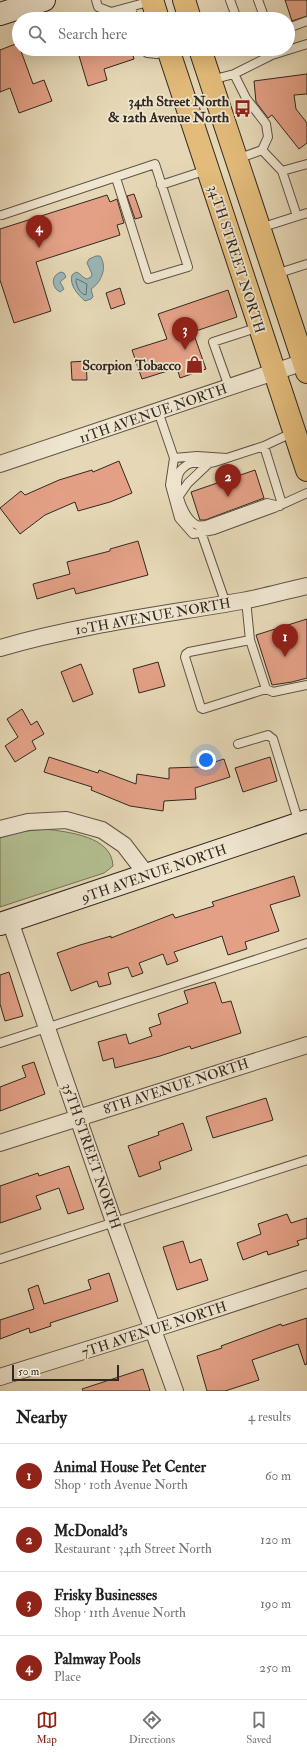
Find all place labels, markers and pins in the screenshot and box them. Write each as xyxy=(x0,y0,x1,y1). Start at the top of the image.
place label: 34th Street North & 12th Avenue North xyxy=(108,93,230,126)
bus stop icon: 34th Street North & 12th Avenue North xyxy=(232,99,252,119)
pin: 4 xyxy=(26,215,52,248)
pin: 3 xyxy=(172,317,198,350)
shop icon: Scorpion Tobacco xyxy=(184,355,204,375)
place label: Scorpion Tobacco xyxy=(82,357,181,375)
pin: 2 xyxy=(215,464,241,497)
pin: 1 xyxy=(272,624,298,657)

